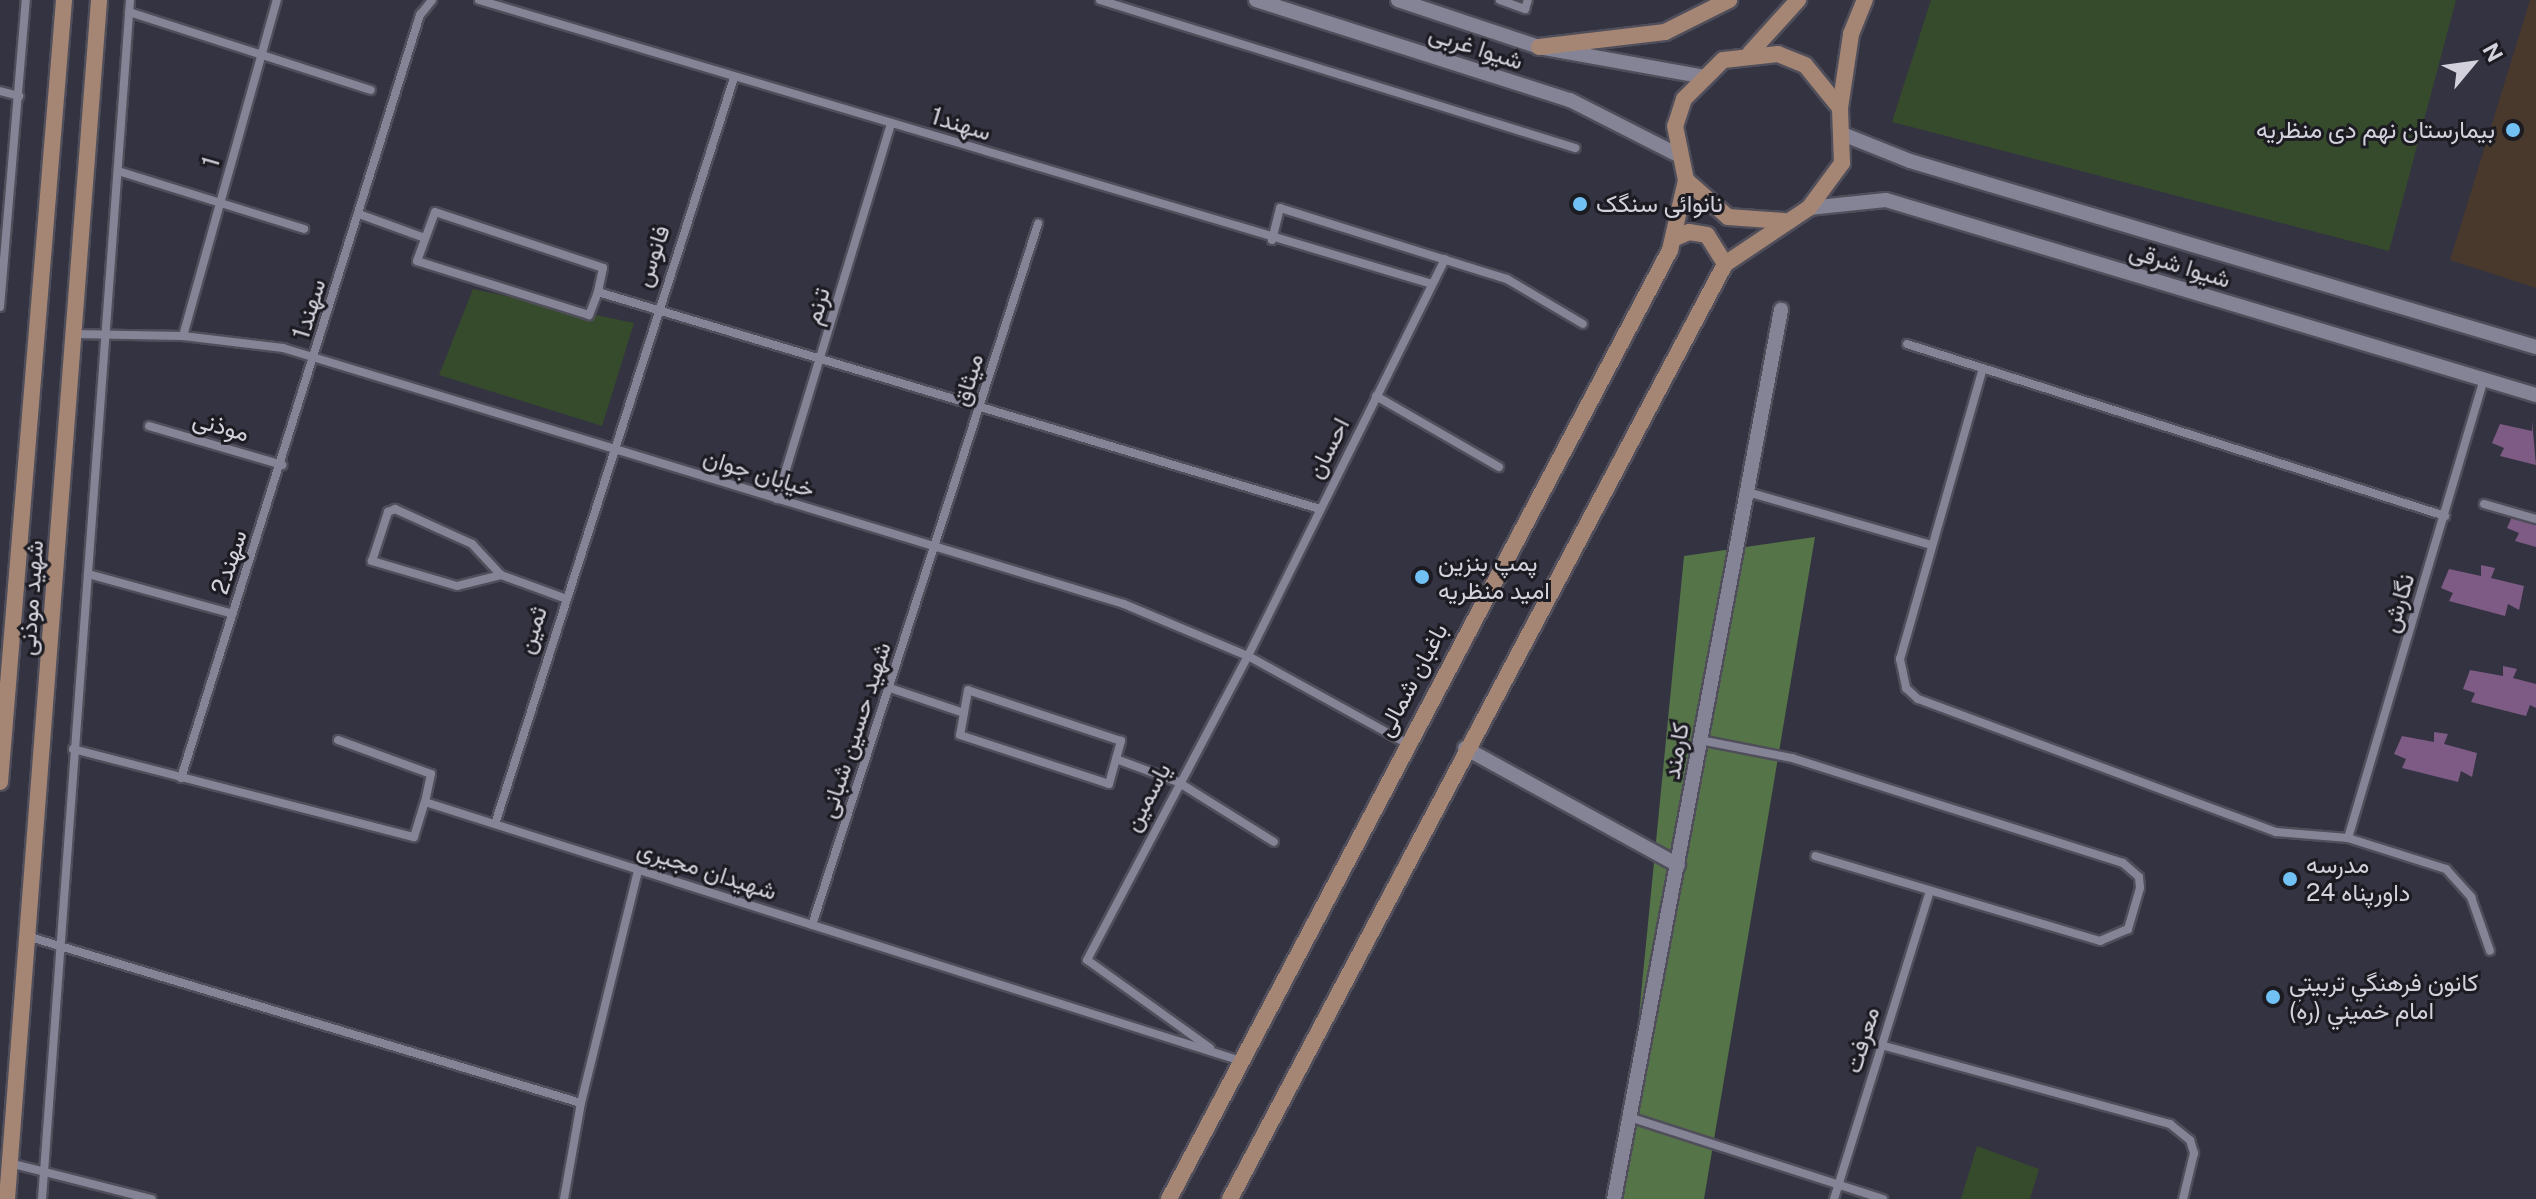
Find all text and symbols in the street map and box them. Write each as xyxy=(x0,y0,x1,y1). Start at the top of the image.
street label: شیوا غربی xyxy=(1425,18,1527,76)
north arrow xyxy=(2432,24,2512,104)
text: N xyxy=(2477,39,2509,66)
street label: 1سهند xyxy=(927,101,995,147)
place label: بیمارستان نهم دی منظریه xyxy=(2256,116,2495,144)
marker: بیمارستان نهم دی منظریه xyxy=(2502,119,2524,141)
street label: 1 xyxy=(196,153,226,171)
place label: نانوائی سنگک xyxy=(1596,190,1723,218)
marker: نانوائی سنگک xyxy=(1571,195,1589,213)
street label: فانوس xyxy=(628,221,676,291)
street label: شیوا شرقی xyxy=(2126,236,2234,294)
street label: 1سهند xyxy=(286,275,332,343)
street label: ترنم xyxy=(798,284,836,328)
street label: میثاق xyxy=(946,350,990,410)
street label: موذنی xyxy=(189,404,253,448)
street label: احسان xyxy=(1301,413,1355,483)
street label: خیابان جوان xyxy=(700,442,818,504)
street label: 2سهند xyxy=(205,526,253,598)
street label: شهید موذنی xyxy=(13,539,49,657)
place label: پمپ بنزین امید منظریه xyxy=(1438,549,1550,605)
marker: پمپ بنزین امید منظریه xyxy=(1413,568,1431,586)
street label: نگارش xyxy=(2375,570,2421,636)
street label: ثمین xyxy=(511,603,553,657)
street label: باغبان شمالی xyxy=(1370,618,1454,742)
street label: شهید حسین شبانی xyxy=(813,638,897,822)
street label: کارمند xyxy=(1657,720,1695,782)
street label: یاسمین xyxy=(1117,758,1177,836)
street label: شهیدان مجیری xyxy=(634,834,780,906)
place label: مدرسه داورپناه 24 xyxy=(2306,851,2410,907)
marker: مدرسه داورپناه 24 xyxy=(2281,870,2299,888)
place label: كانون فرهنگي تربيتي امام خميني (ره) xyxy=(2289,969,2478,1025)
marker: كانون فرهنگي تربيتي امام خميني (ره) xyxy=(2264,988,2282,1006)
street label: معرفت xyxy=(1838,1004,1886,1076)

